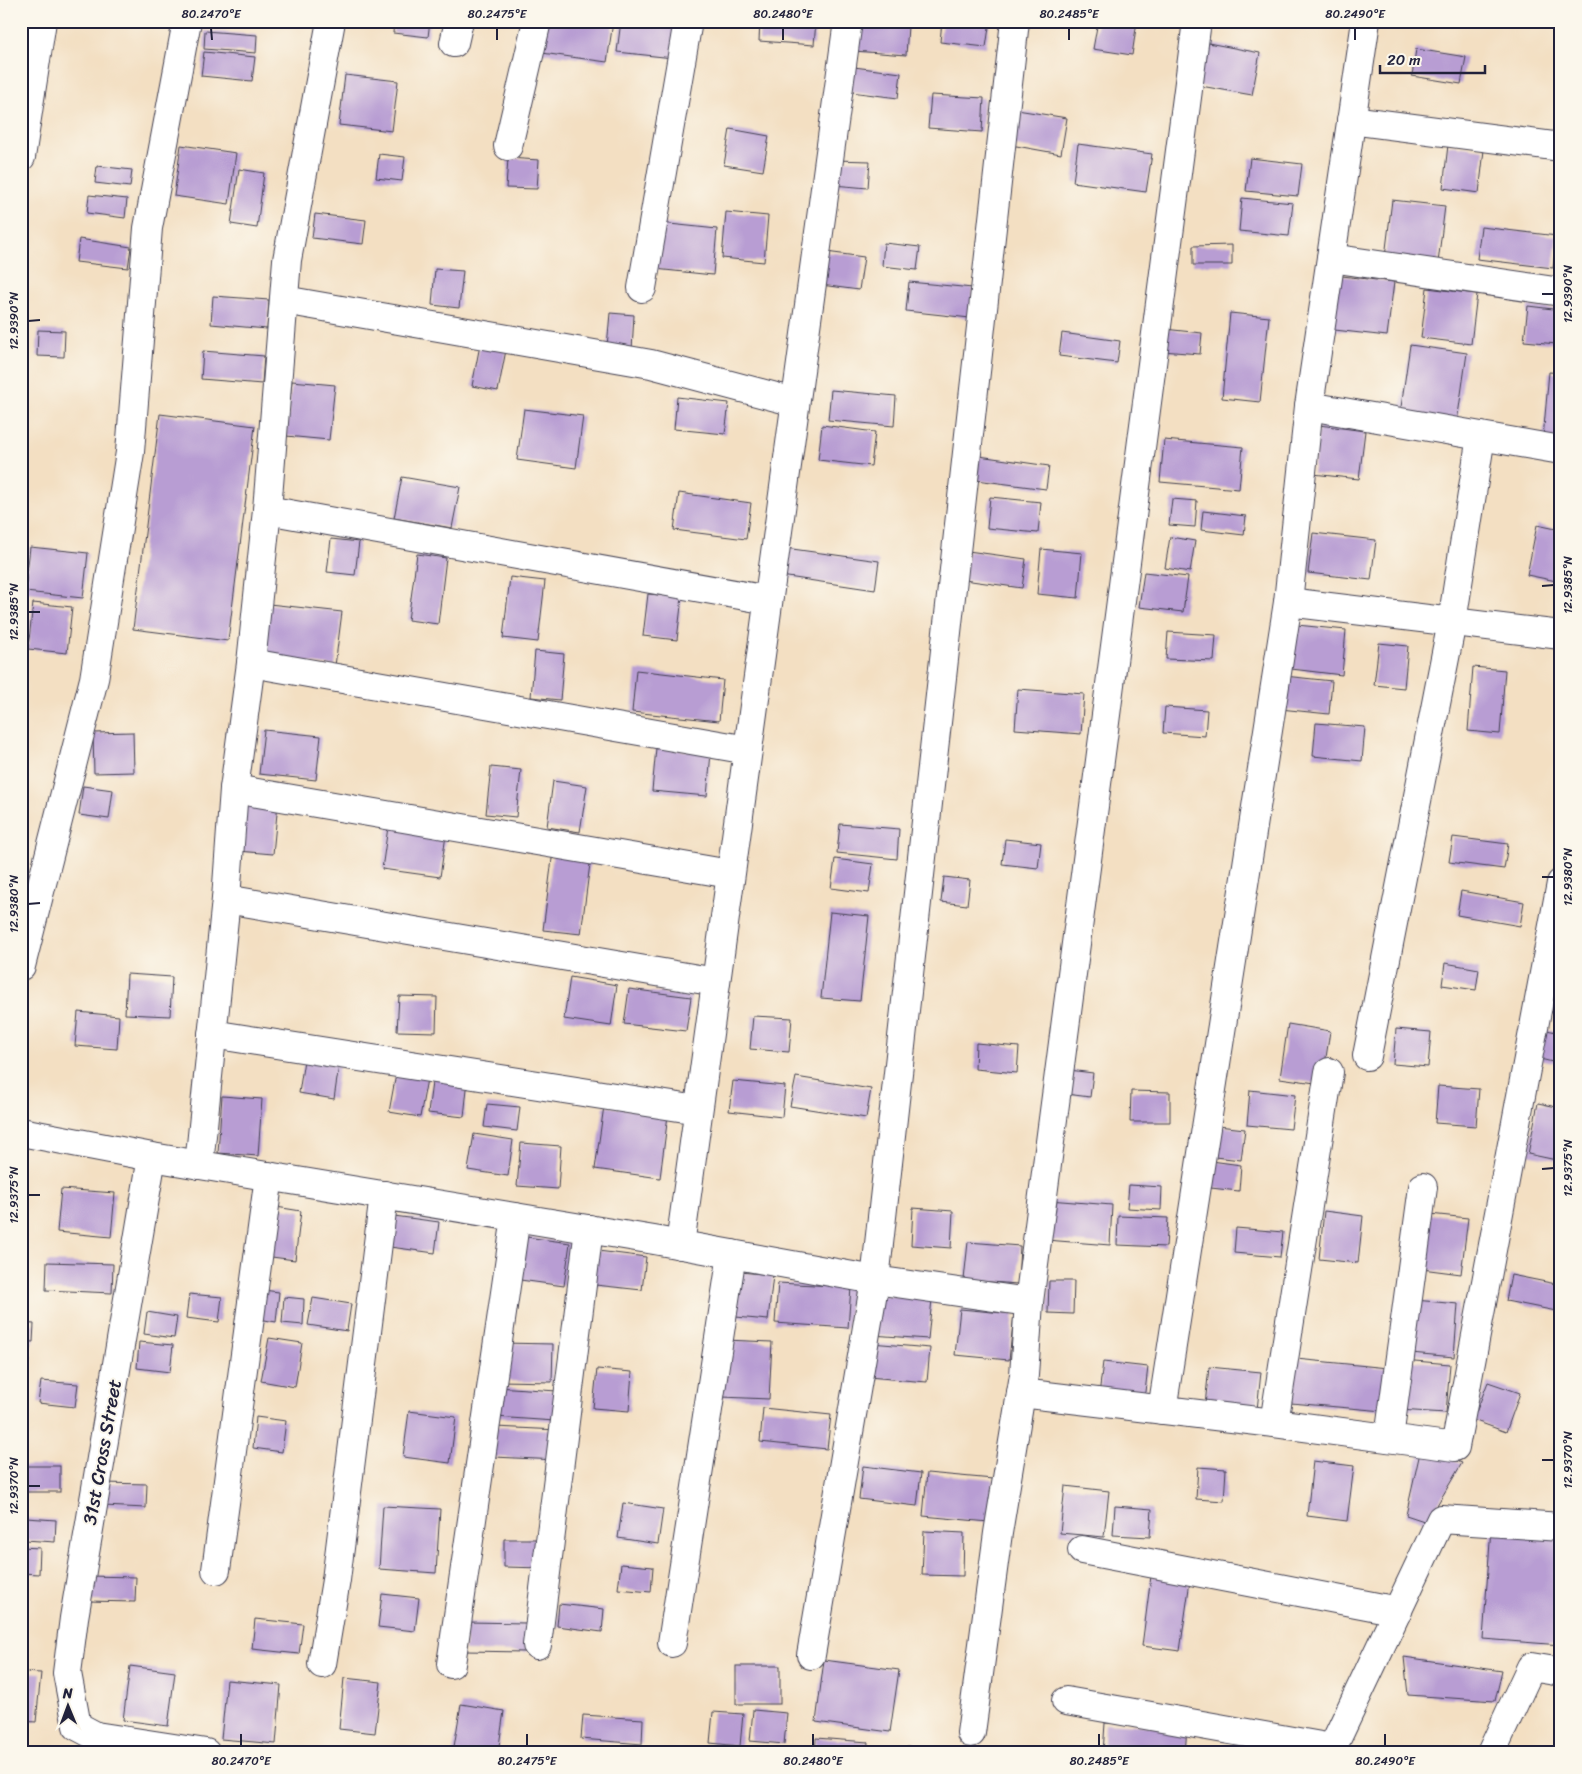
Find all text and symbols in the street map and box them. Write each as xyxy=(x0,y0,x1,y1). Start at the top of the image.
text: 80.2470°E xyxy=(181,3,242,25)
text: 80.2475°E xyxy=(468,3,528,25)
text: 80.2480°E xyxy=(753,3,814,25)
text: 80.2485°E xyxy=(1039,3,1100,25)
text: 80.2490°E xyxy=(1325,3,1386,25)
scale bar xyxy=(1380,42,1484,74)
text: 20 m xyxy=(1387,47,1421,73)
text: 12.9390°N xyxy=(1557,264,1579,323)
text: 12.9390°N xyxy=(3,291,25,350)
text: 12.9385°N xyxy=(1557,555,1579,614)
text: 12.9385°N xyxy=(3,582,25,641)
text: 12.9380°N xyxy=(1557,847,1579,906)
text: 12.9380°N xyxy=(3,874,25,933)
text: 12.9375°N xyxy=(1557,1139,1579,1197)
text: 12.9375°N xyxy=(3,1166,25,1224)
street label: 31st Cross Street xyxy=(73,1377,131,1527)
text: 12.9370°N xyxy=(1557,1431,1579,1489)
text: 12.9370°N xyxy=(3,1457,25,1515)
text: N xyxy=(62,1681,73,1706)
north arrow xyxy=(42,1682,92,1732)
text: 80.2470°E xyxy=(211,1750,272,1772)
text: 80.2475°E xyxy=(498,1750,558,1772)
text: 80.2480°E xyxy=(783,1750,844,1772)
text: 80.2485°E xyxy=(1069,1750,1130,1772)
text: 80.2490°E xyxy=(1355,1750,1416,1772)

